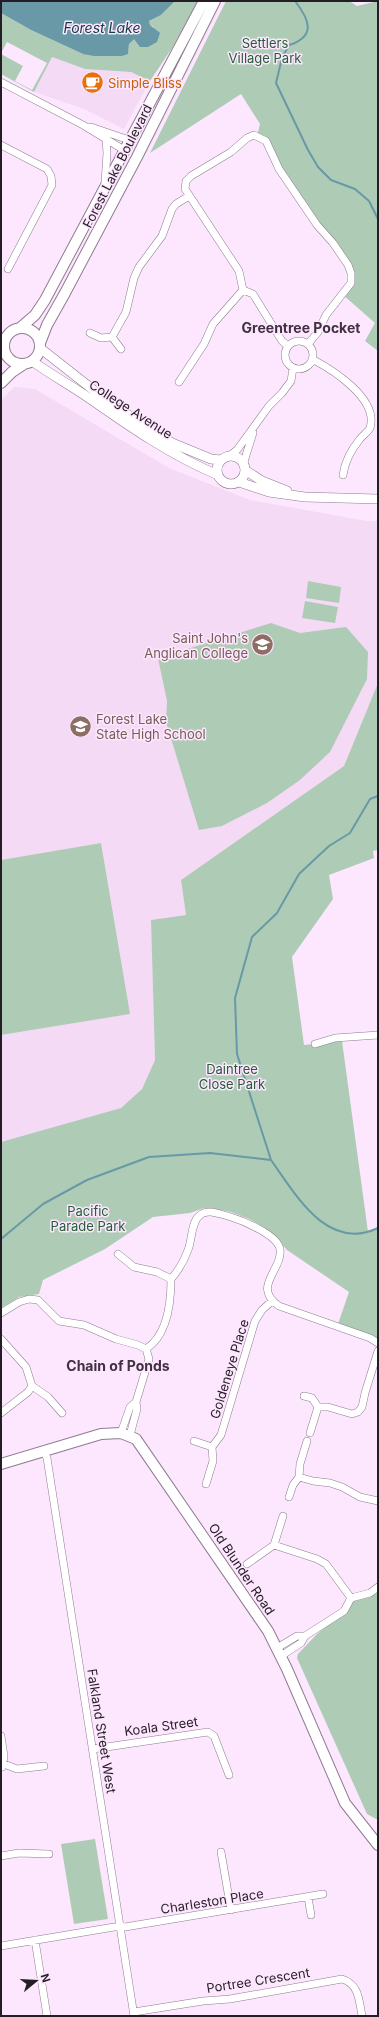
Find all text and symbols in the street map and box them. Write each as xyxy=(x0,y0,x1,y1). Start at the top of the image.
water label: Forest Lake xyxy=(63,19,141,36)
park label: Settlers Village Park xyxy=(229,35,301,66)
cafe icon: Simple Bliss xyxy=(79,70,105,96)
place label: Simple Bliss xyxy=(108,75,182,91)
street label: Forest Lake Boulevard xyxy=(79,102,155,230)
district label: Greentree Pocket xyxy=(242,319,360,336)
street label: College Avenue xyxy=(86,376,176,442)
place label: Saint John's Anglican College xyxy=(144,630,248,661)
school or university icon: Saint John's Anglican College xyxy=(250,632,276,658)
place label: Forest Lake State High School xyxy=(96,711,206,742)
school or university icon: Forest Lake State High School xyxy=(67,713,93,739)
park label: Daintree Close Park xyxy=(199,1061,265,1092)
park label: Pacific Parade Park xyxy=(51,1203,125,1234)
street label: Goldeneye Place xyxy=(206,1317,252,1421)
district label: Chain of Ponds xyxy=(66,1357,170,1374)
street label: Old Blunder Road xyxy=(205,1520,279,1618)
street label: Falkland Street West xyxy=(84,1668,120,1794)
street label: Koala Street xyxy=(123,1713,199,1739)
street label: Charleston Place xyxy=(159,1885,265,1917)
north arrow xyxy=(16,1961,56,2001)
street label: Portree Crescent xyxy=(205,1964,311,1996)
text: N xyxy=(38,1972,53,1984)

